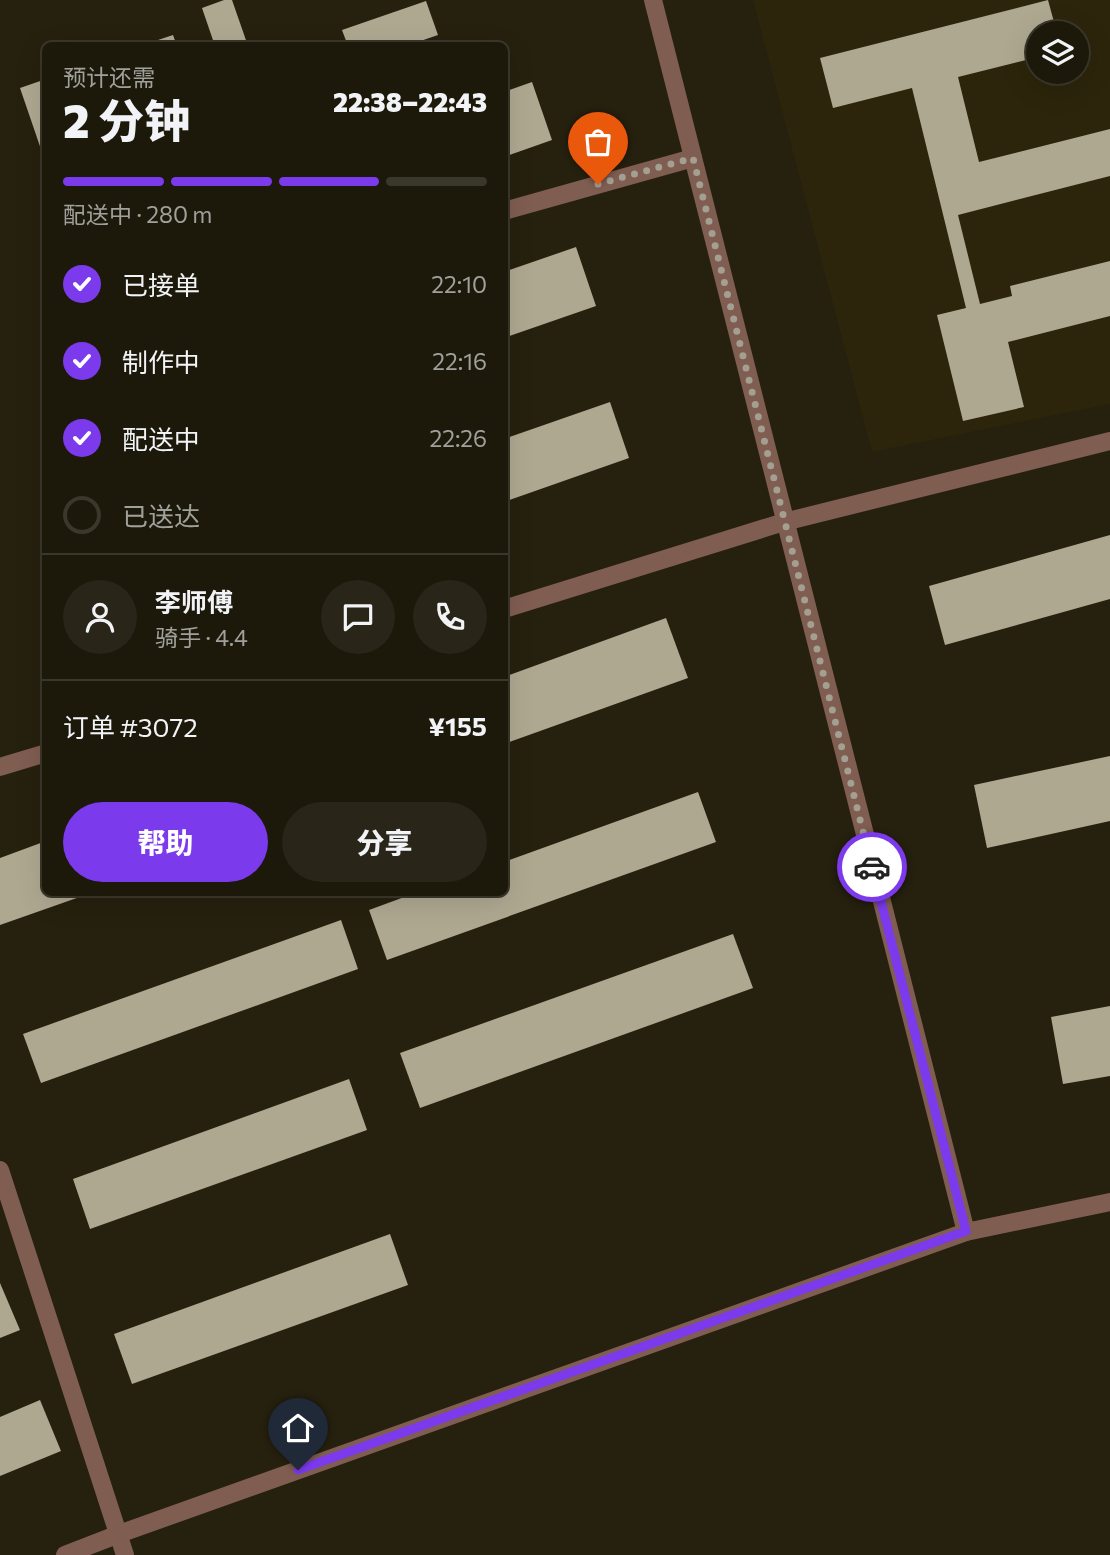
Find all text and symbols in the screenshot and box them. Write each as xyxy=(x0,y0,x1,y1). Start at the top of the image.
map controls xyxy=(1026,21,1089,84)
button: layers xyxy=(1026,21,1089,84)
text: 预计还需 xyxy=(63,63,155,91)
text: 22:38–22:43 xyxy=(333,86,487,117)
text: 2 分钟 xyxy=(63,91,190,147)
pin xyxy=(568,112,628,184)
icon: bag xyxy=(579,123,617,161)
text: 配送中 · 280 m xyxy=(63,200,212,228)
icon: check xyxy=(63,265,101,303)
text: 已接单 xyxy=(122,269,200,300)
text: 22:10 xyxy=(431,270,487,298)
icon: check xyxy=(63,342,101,380)
text: 制作中 xyxy=(122,346,200,377)
text: 22:16 xyxy=(432,347,487,375)
icon: check xyxy=(63,419,101,457)
text: 配送中 xyxy=(122,423,200,454)
text: 22:26 xyxy=(429,424,487,452)
text: 已送达 xyxy=(122,500,200,531)
button: person xyxy=(63,580,137,654)
button: chat xyxy=(321,580,395,654)
button: phone xyxy=(413,580,487,654)
text: 李师傅 xyxy=(155,586,233,617)
text: 骑手 · 4.4 xyxy=(155,623,248,651)
text: ¥155 xyxy=(428,710,487,741)
text: 订单 #3072 xyxy=(63,711,198,742)
button: 帮助 xyxy=(63,802,268,882)
button: 分享 xyxy=(282,802,487,882)
courier xyxy=(837,832,907,902)
icon: car xyxy=(853,848,891,886)
pin xyxy=(268,1398,328,1470)
icon: home xyxy=(279,1409,317,1447)

